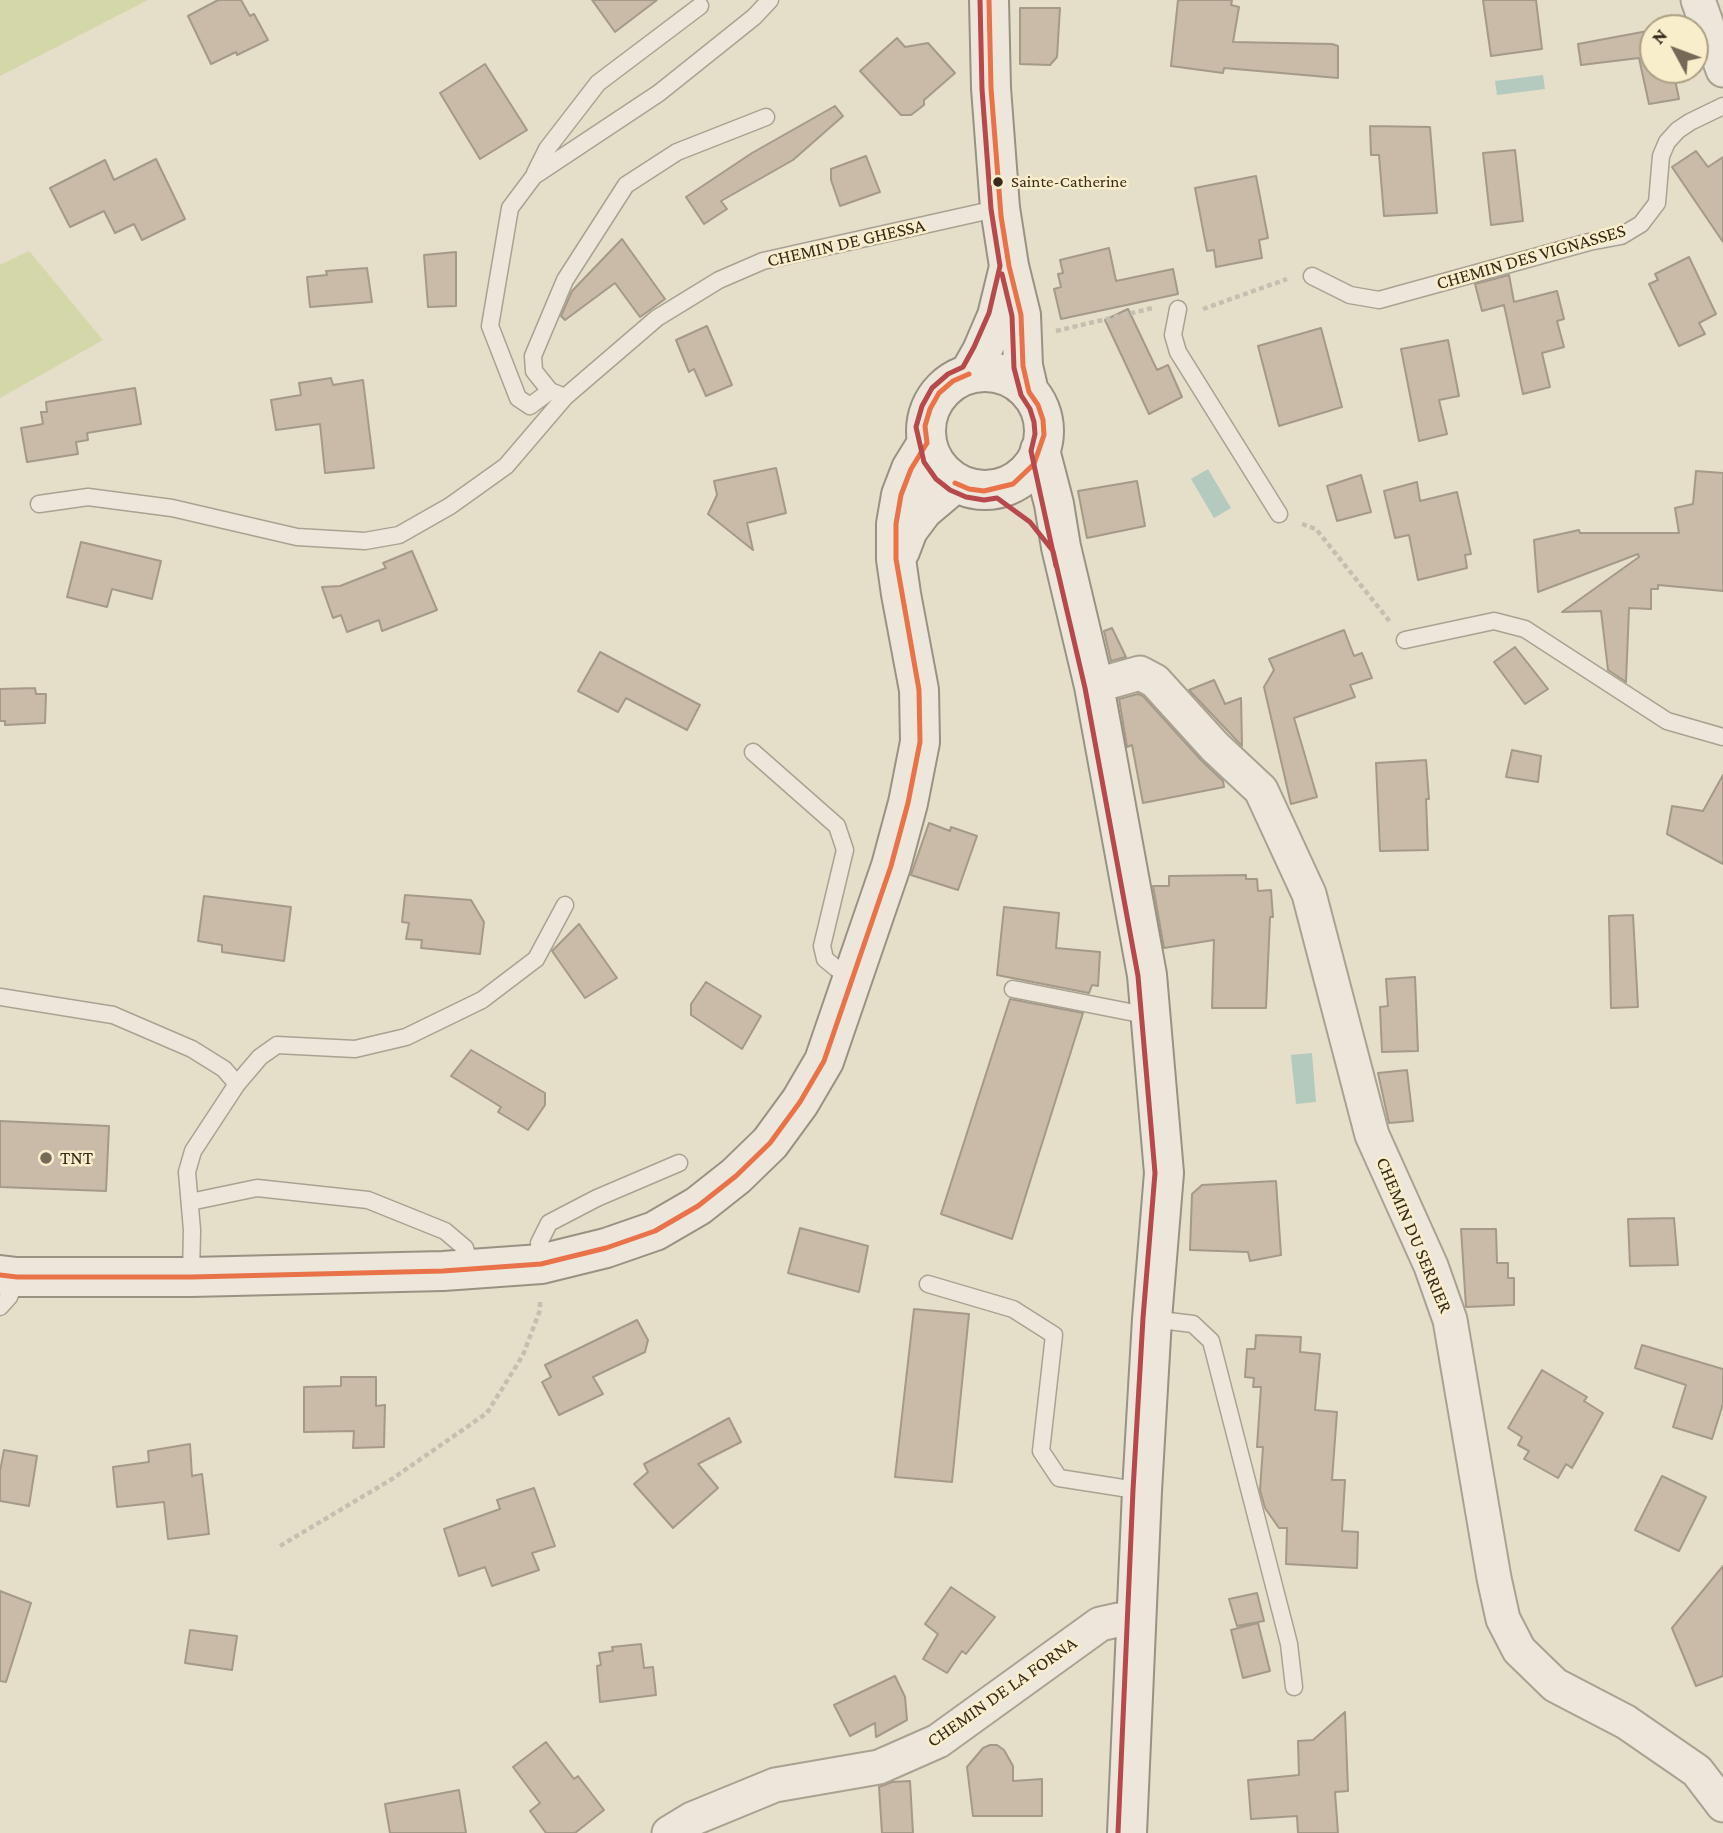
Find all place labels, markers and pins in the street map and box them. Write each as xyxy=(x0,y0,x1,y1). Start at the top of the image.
place label: Sainte-Catherine xyxy=(1011,172,1127,192)
marker: Sainte-Catherine xyxy=(991,175,1005,189)
place label: TNT xyxy=(60,1147,93,1169)
marker: TNT xyxy=(38,1150,54,1166)

